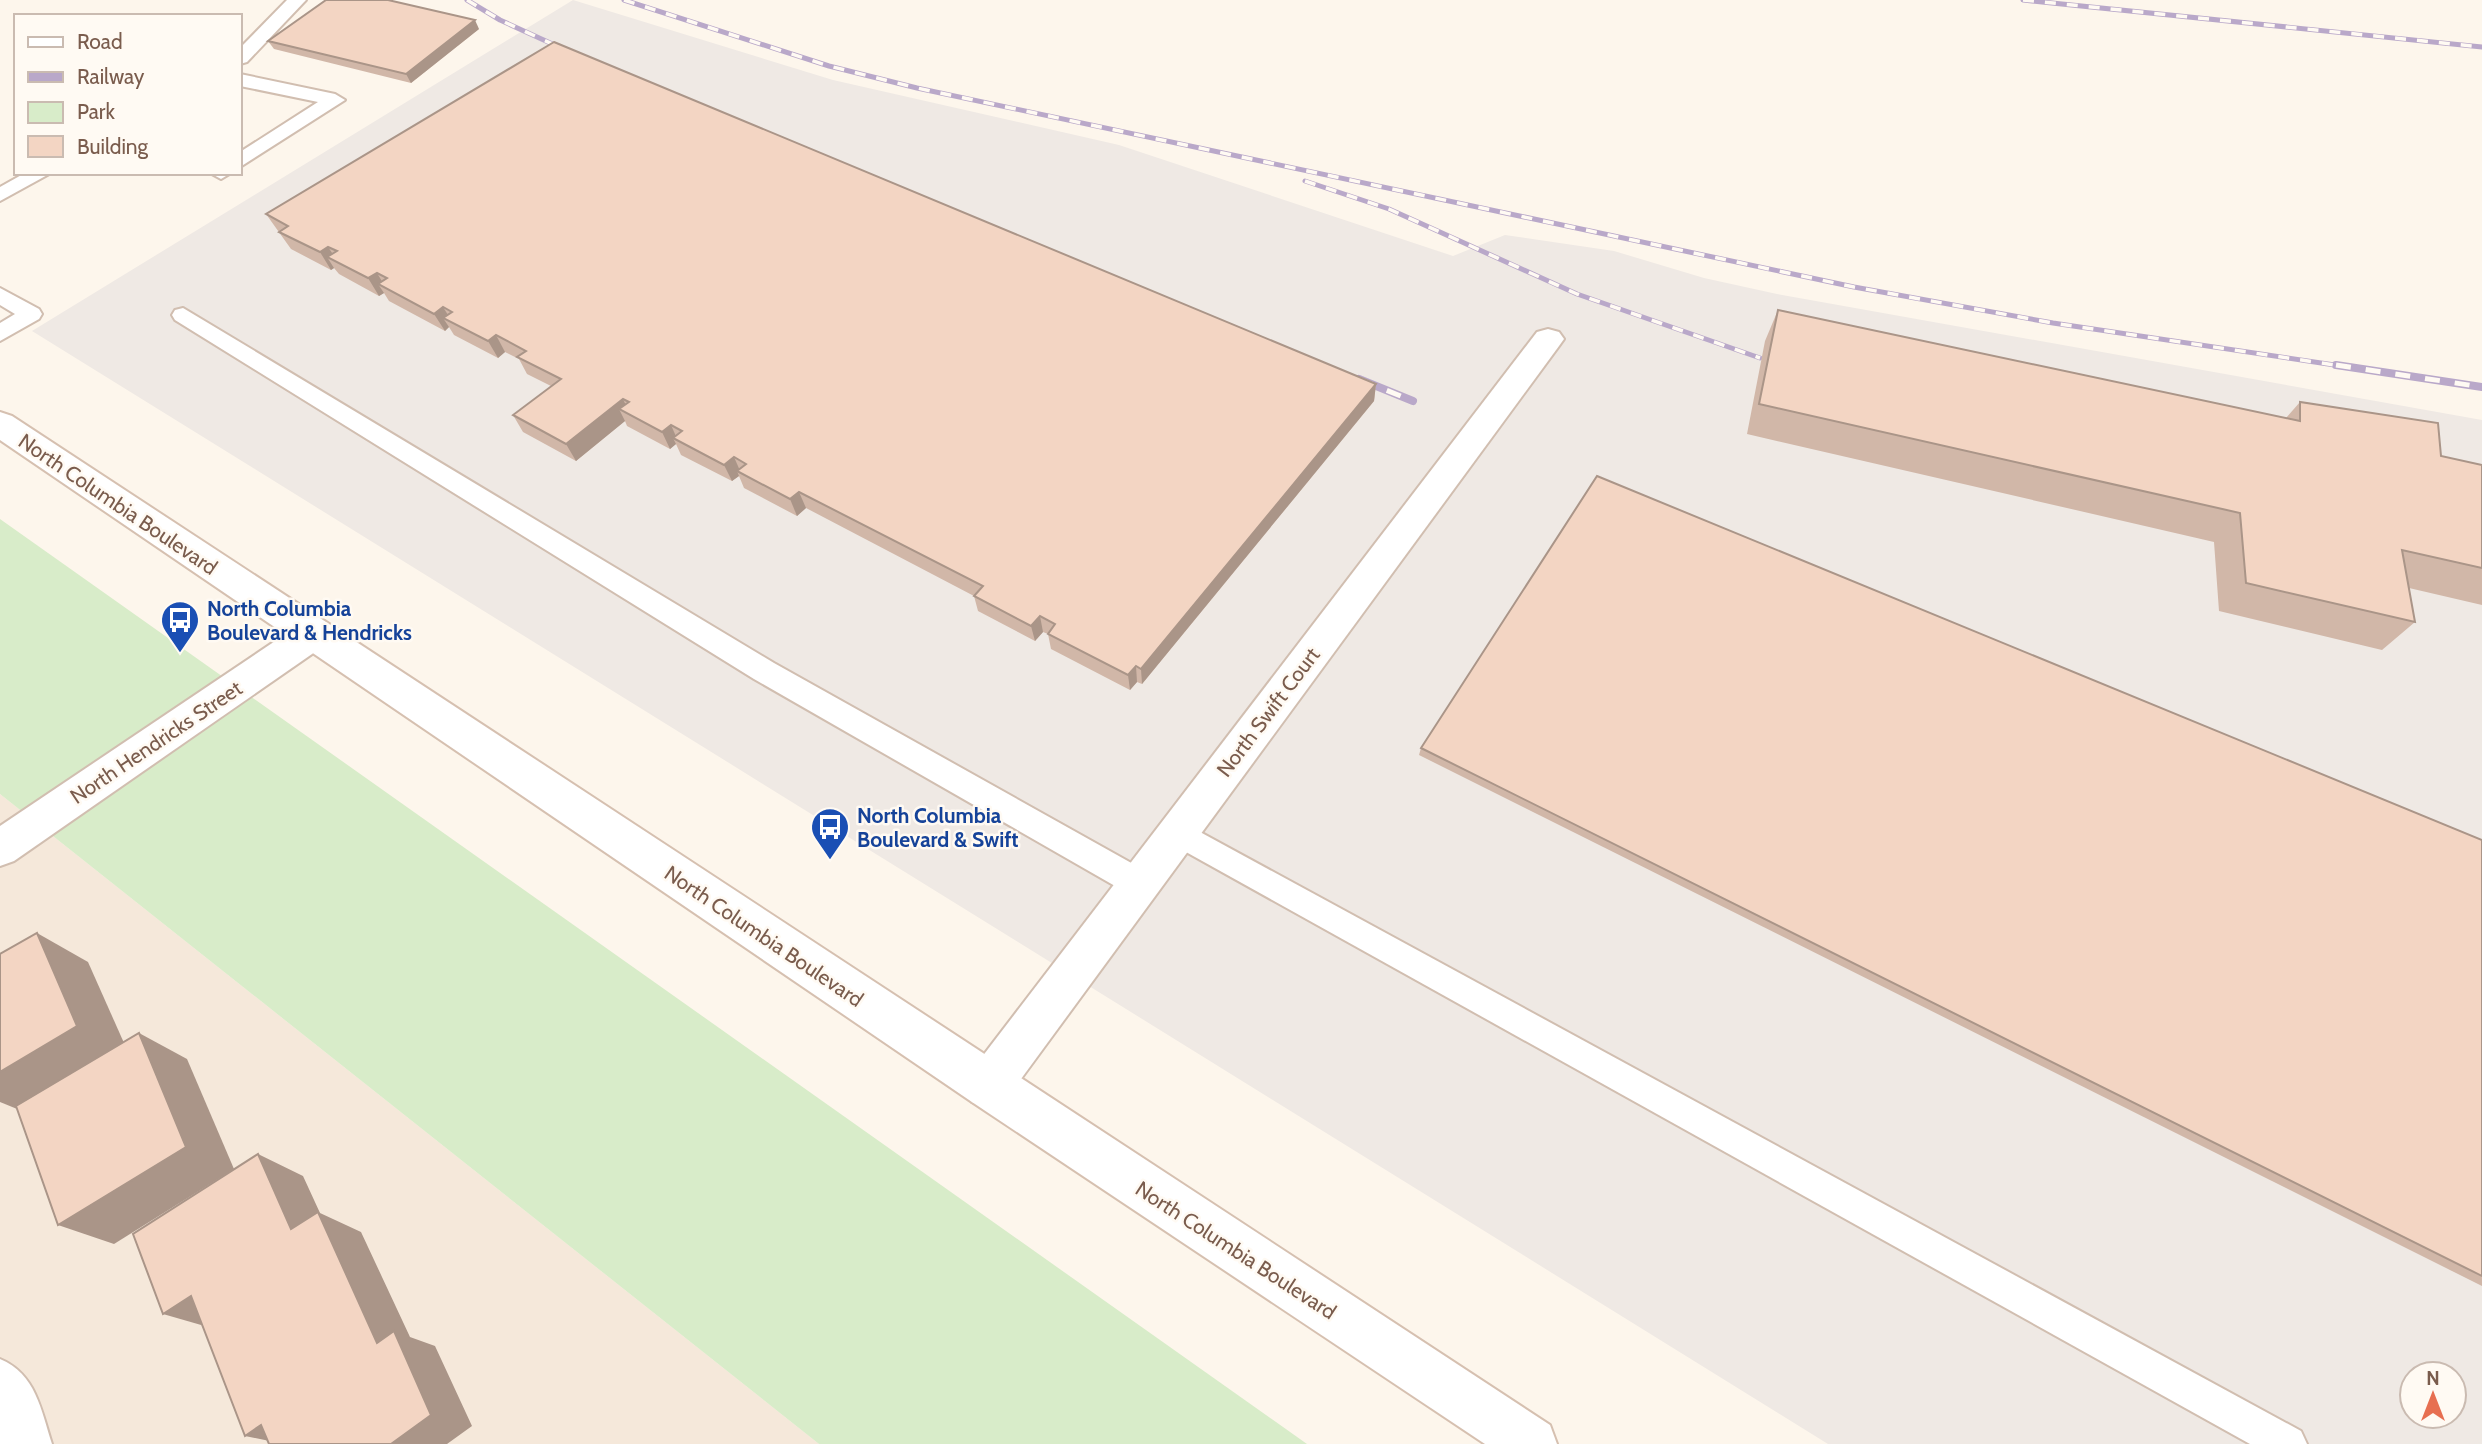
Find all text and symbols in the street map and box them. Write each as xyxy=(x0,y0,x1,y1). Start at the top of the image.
legend xyxy=(14,14,242,175)
text: Road xyxy=(77,29,123,54)
text: Railway xyxy=(77,64,145,89)
text: Park xyxy=(77,99,115,124)
text: Building xyxy=(77,134,149,159)
street label: North Columbia Boulevard xyxy=(14,428,222,580)
place label: North Columbia Boulevard & Hendricks xyxy=(207,596,412,645)
bus stop icon: North Columbia Boulevard & Hendricks xyxy=(159,599,201,654)
street label: North Swift Court xyxy=(1211,642,1325,782)
street label: North Hendricks Street xyxy=(65,675,247,809)
place label: North Columbia Boulevard & Swift xyxy=(857,803,1019,852)
bus stop icon: North Columbia Boulevard & Swift xyxy=(809,806,851,861)
street label: North Columbia Boulevard xyxy=(660,860,868,1012)
street label: North Columbia Boulevard xyxy=(1131,1176,1341,1324)
north arrow xyxy=(2398,1360,2468,1430)
text: N xyxy=(2426,1367,2440,1390)

